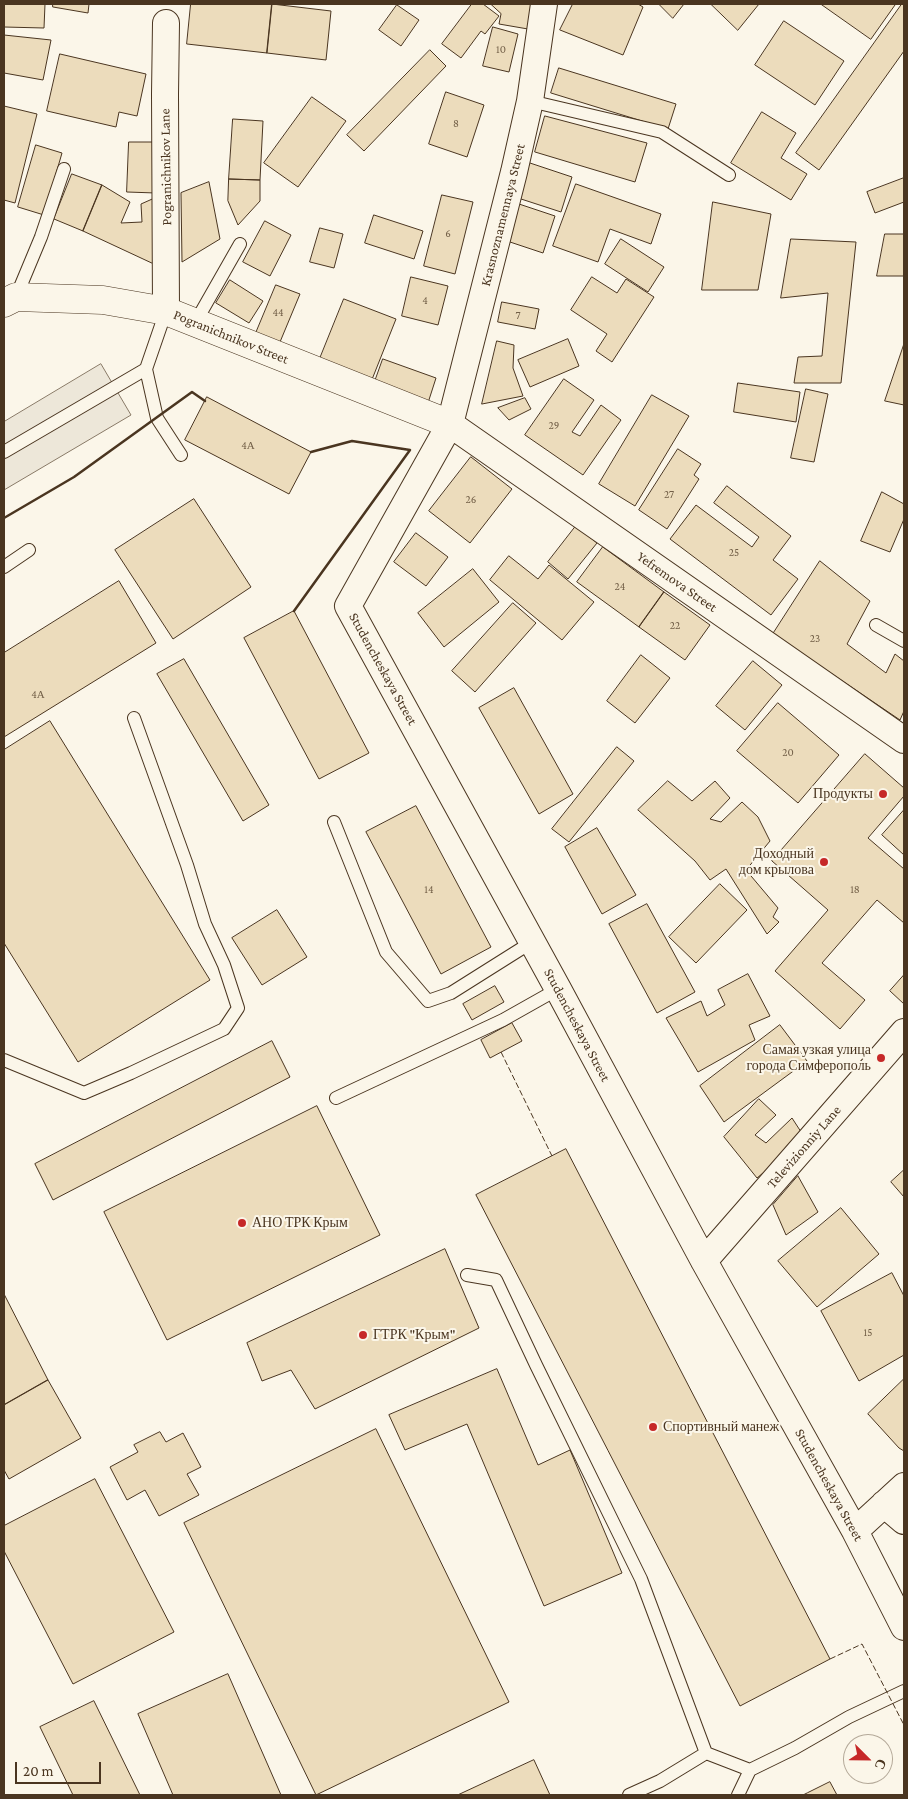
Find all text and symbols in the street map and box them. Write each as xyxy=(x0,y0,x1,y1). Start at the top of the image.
house number: 10 xyxy=(496,43,506,57)
street label: Pogranichnikov Lane xyxy=(157,108,175,226)
house number: 8 xyxy=(453,117,459,131)
street label: Krasnoznamennaya Street xyxy=(477,142,529,288)
house number: 6 xyxy=(445,227,451,241)
house number: 4 xyxy=(422,294,428,308)
street label: Pogranichnikov Street xyxy=(171,306,291,368)
house number: 44 xyxy=(272,306,284,320)
house number: 7 xyxy=(515,309,521,323)
house number: 29 xyxy=(549,419,559,433)
house number: 4А xyxy=(241,439,255,453)
house number: 27 xyxy=(664,488,674,502)
house number: 26 xyxy=(466,493,476,507)
house number: 25 xyxy=(729,546,739,560)
street label: Yefremova Street xyxy=(634,548,720,616)
house number: 24 xyxy=(615,580,625,594)
street label: Studencheskaya Street xyxy=(345,610,421,728)
house number: 22 xyxy=(670,619,680,633)
house number: 23 xyxy=(810,632,820,646)
house number: 4А xyxy=(31,688,45,702)
house number: 20 xyxy=(782,746,794,760)
place label: Продукты xyxy=(813,786,873,802)
marker: Продукты xyxy=(877,788,889,800)
place label: Доходный дом крылова xyxy=(739,846,814,879)
marker: Доходный дом крылова xyxy=(818,856,830,868)
house number: 14 xyxy=(424,883,434,897)
house number: 18 xyxy=(850,883,860,897)
street label: Studencheskaya Street xyxy=(540,965,614,1085)
place label: Самая узкая улица города Симферополь xyxy=(746,1042,871,1074)
marker: Самая узкая улица города Симферополь xyxy=(875,1052,887,1064)
street label: Televizionniy Lane xyxy=(763,1102,845,1192)
place label: АНО ТРК Крым xyxy=(252,1215,348,1231)
marker: АНО ТРК Крым xyxy=(236,1217,248,1229)
house number: 15 xyxy=(864,1326,872,1340)
place label: ГТРК "Крым" xyxy=(373,1327,455,1343)
marker: ГТРК "Крым" xyxy=(357,1329,369,1341)
place label: Спортивный манеж xyxy=(663,1419,779,1435)
marker: Спортивный манеж xyxy=(647,1421,659,1433)
street label: Studencheskaya Street xyxy=(791,1426,867,1544)
north arrow xyxy=(843,1734,893,1784)
scale bar xyxy=(18,1752,104,1784)
text: С xyxy=(872,1757,890,1772)
text: 20 m xyxy=(23,1763,54,1779)

